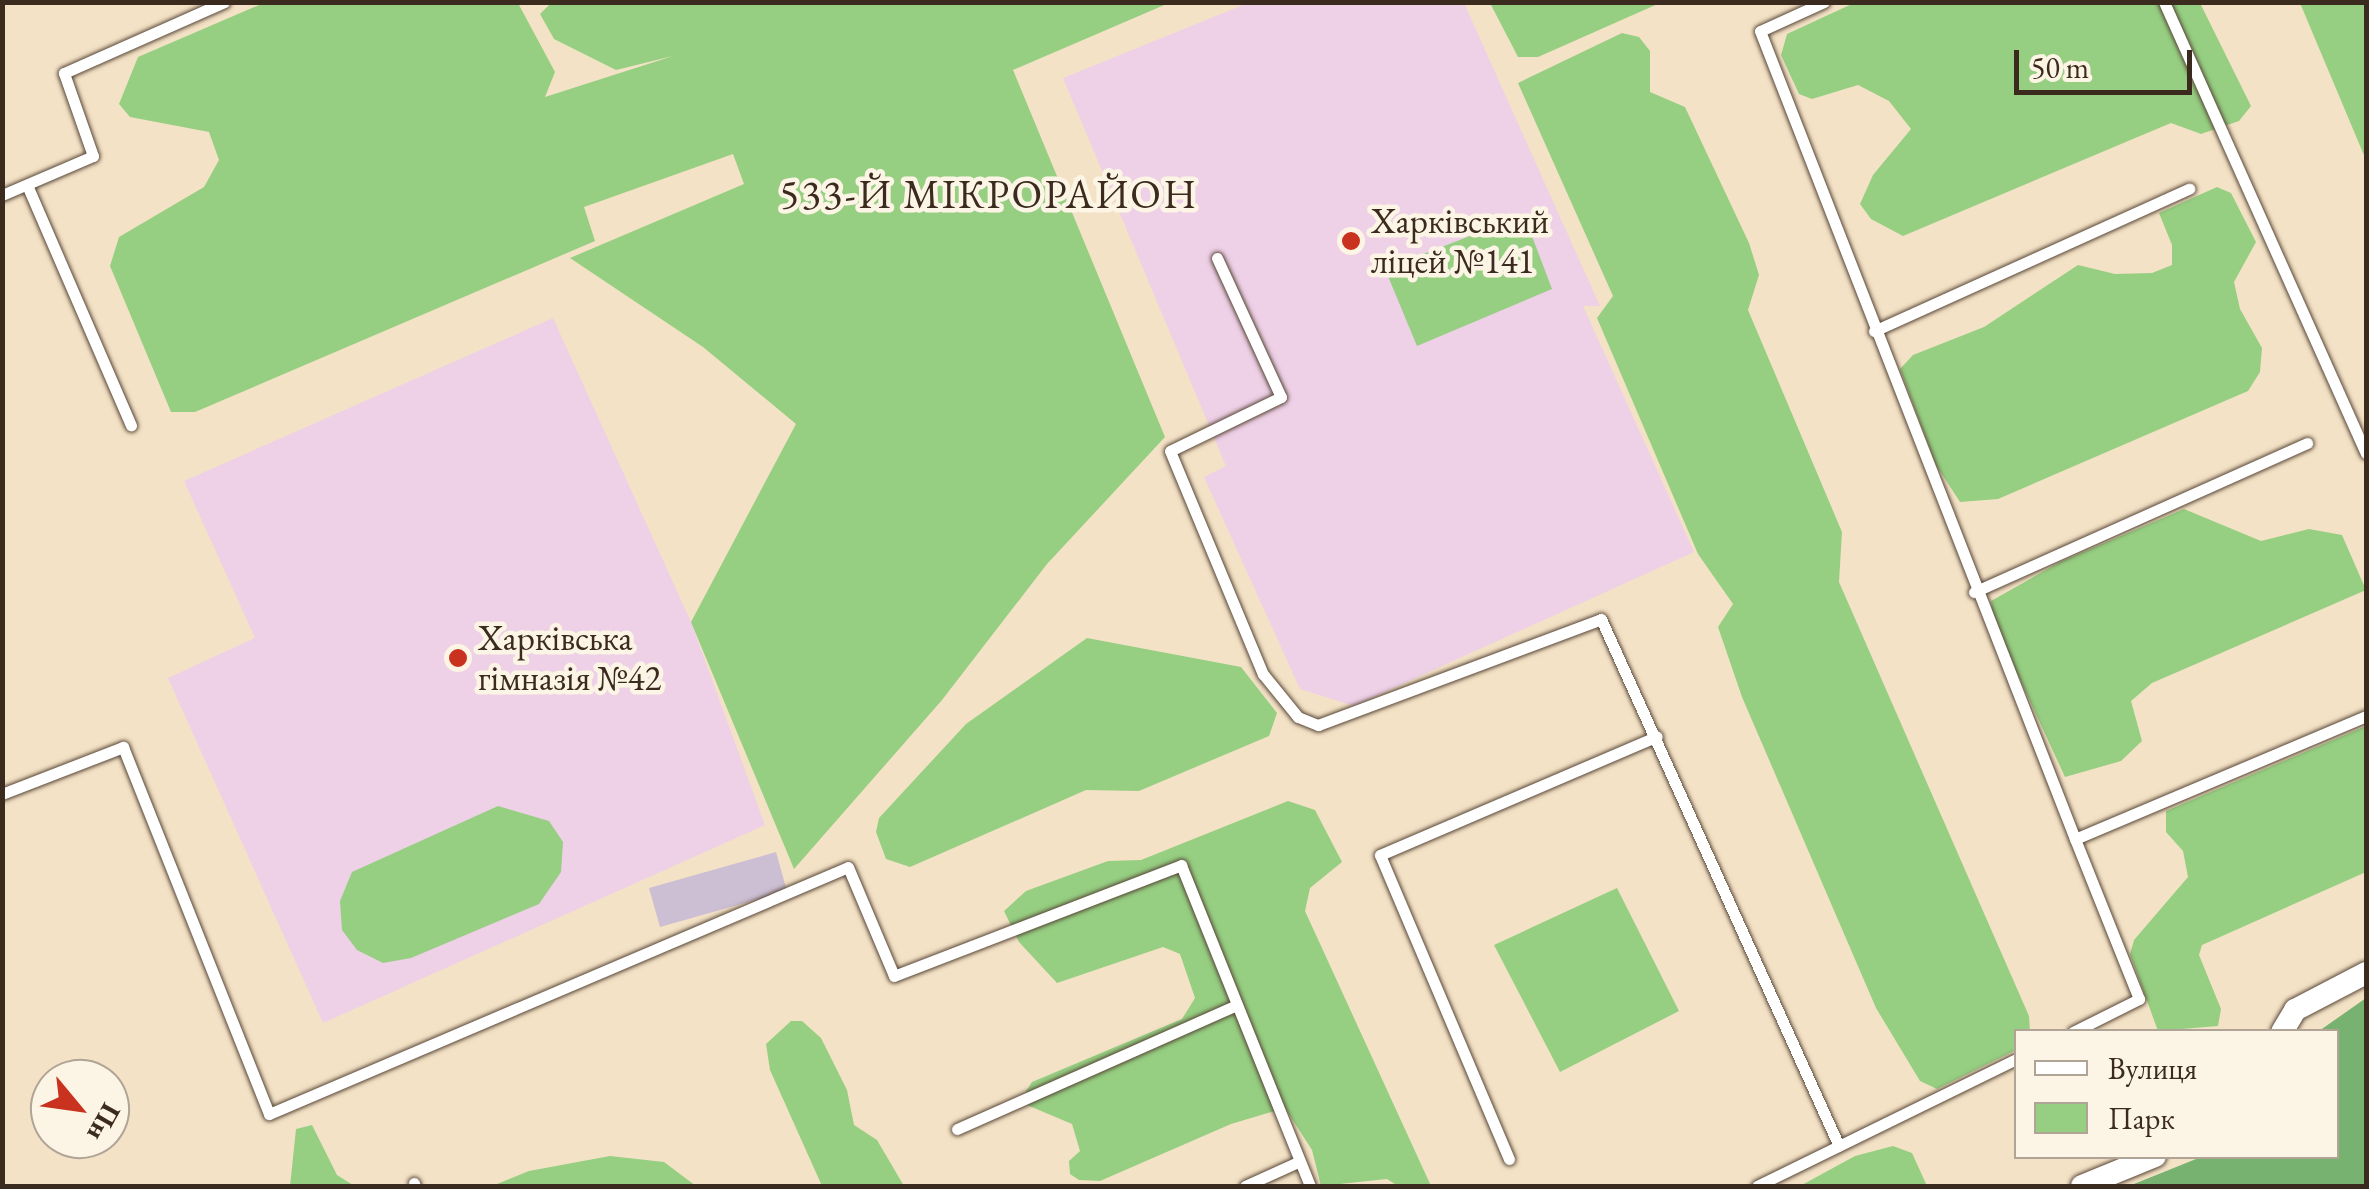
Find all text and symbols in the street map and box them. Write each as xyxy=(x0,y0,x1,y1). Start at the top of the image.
scale bar xyxy=(2019,30,2196,92)
text: 50 m xyxy=(2031,48,2089,87)
district label: 533-Й МІКРОРАЙОН xyxy=(780,170,1198,218)
place label: Харківський ліцей №141 xyxy=(1371,200,1549,282)
marker: Харківський ліцей №141 xyxy=(1340,230,1362,252)
place label: Харківська гімназія №42 xyxy=(478,617,661,699)
marker: Харківська гімназія №42 xyxy=(447,647,469,669)
legend xyxy=(2014,1029,2339,1159)
text: Вулиця xyxy=(2108,1049,2197,1088)
north arrow xyxy=(30,1059,130,1159)
text: Пн xyxy=(79,1097,130,1148)
text: Парк xyxy=(2108,1099,2175,1138)

